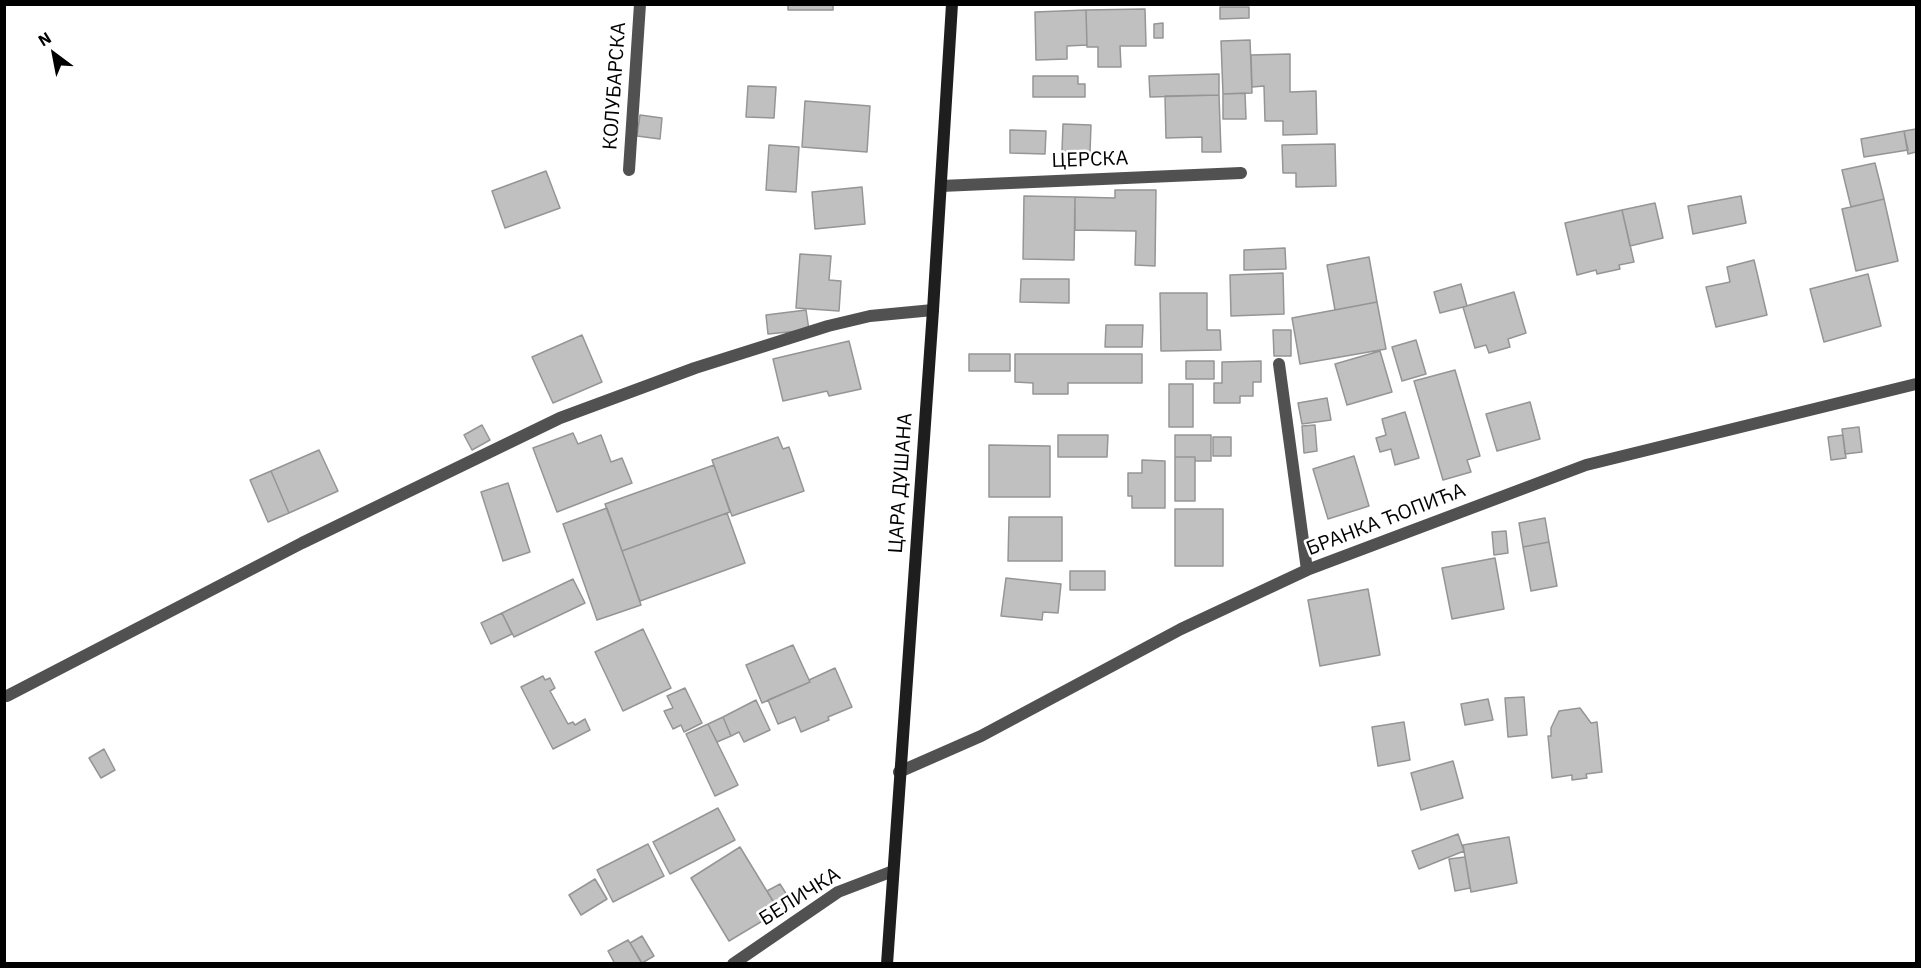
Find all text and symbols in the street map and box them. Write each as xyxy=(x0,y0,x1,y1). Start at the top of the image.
street label: КОЛУБАРСКА xyxy=(599,21,631,151)
north arrow xyxy=(24,24,84,84)
text: N xyxy=(34,27,55,50)
street label: ЦЕРСКА xyxy=(1051,147,1129,173)
street label: ЦАРА ДУШАНА xyxy=(884,412,918,554)
street label: БРАНКА ЋОПИЋА xyxy=(1303,479,1469,561)
street label: БЕЛИЧКА xyxy=(755,863,845,931)

